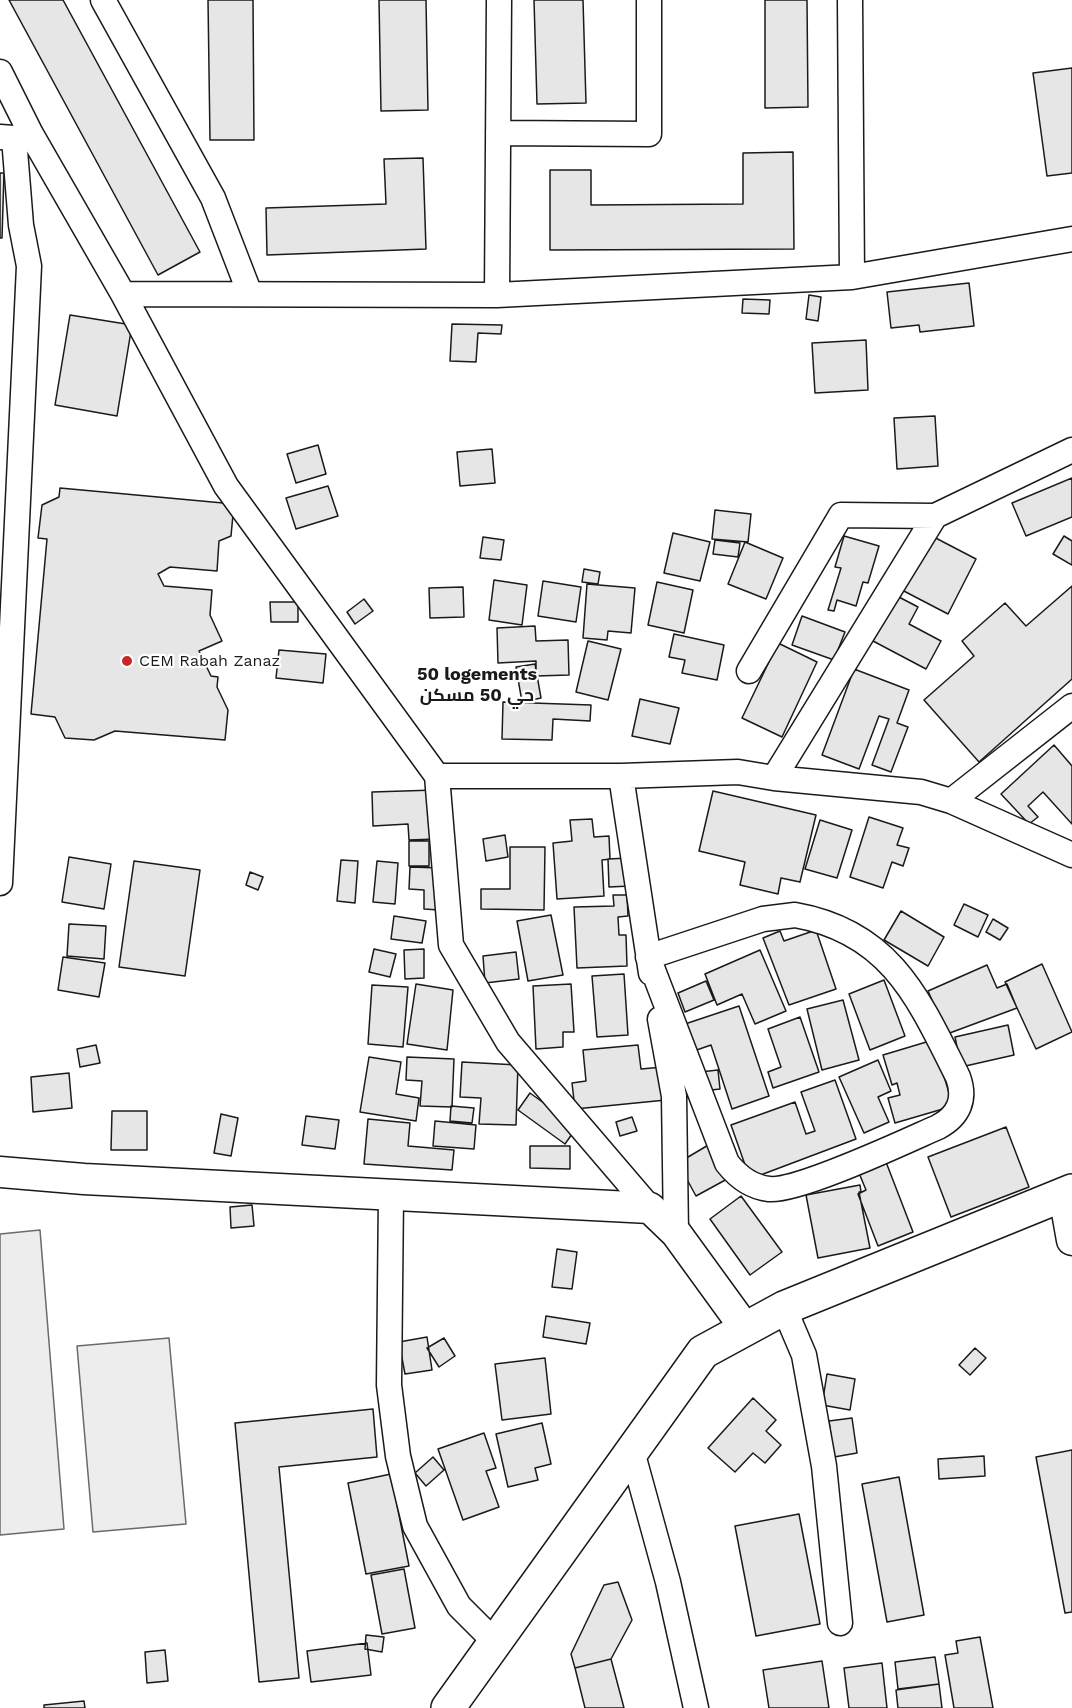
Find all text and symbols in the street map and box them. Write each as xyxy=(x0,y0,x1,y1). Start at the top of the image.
place label: CEM Rabah Zanaz xyxy=(139,651,280,671)
marker: CEM Rabah Zanaz xyxy=(120,654,134,668)
district label: 50 logements حي 50 مسكن xyxy=(417,664,537,706)

